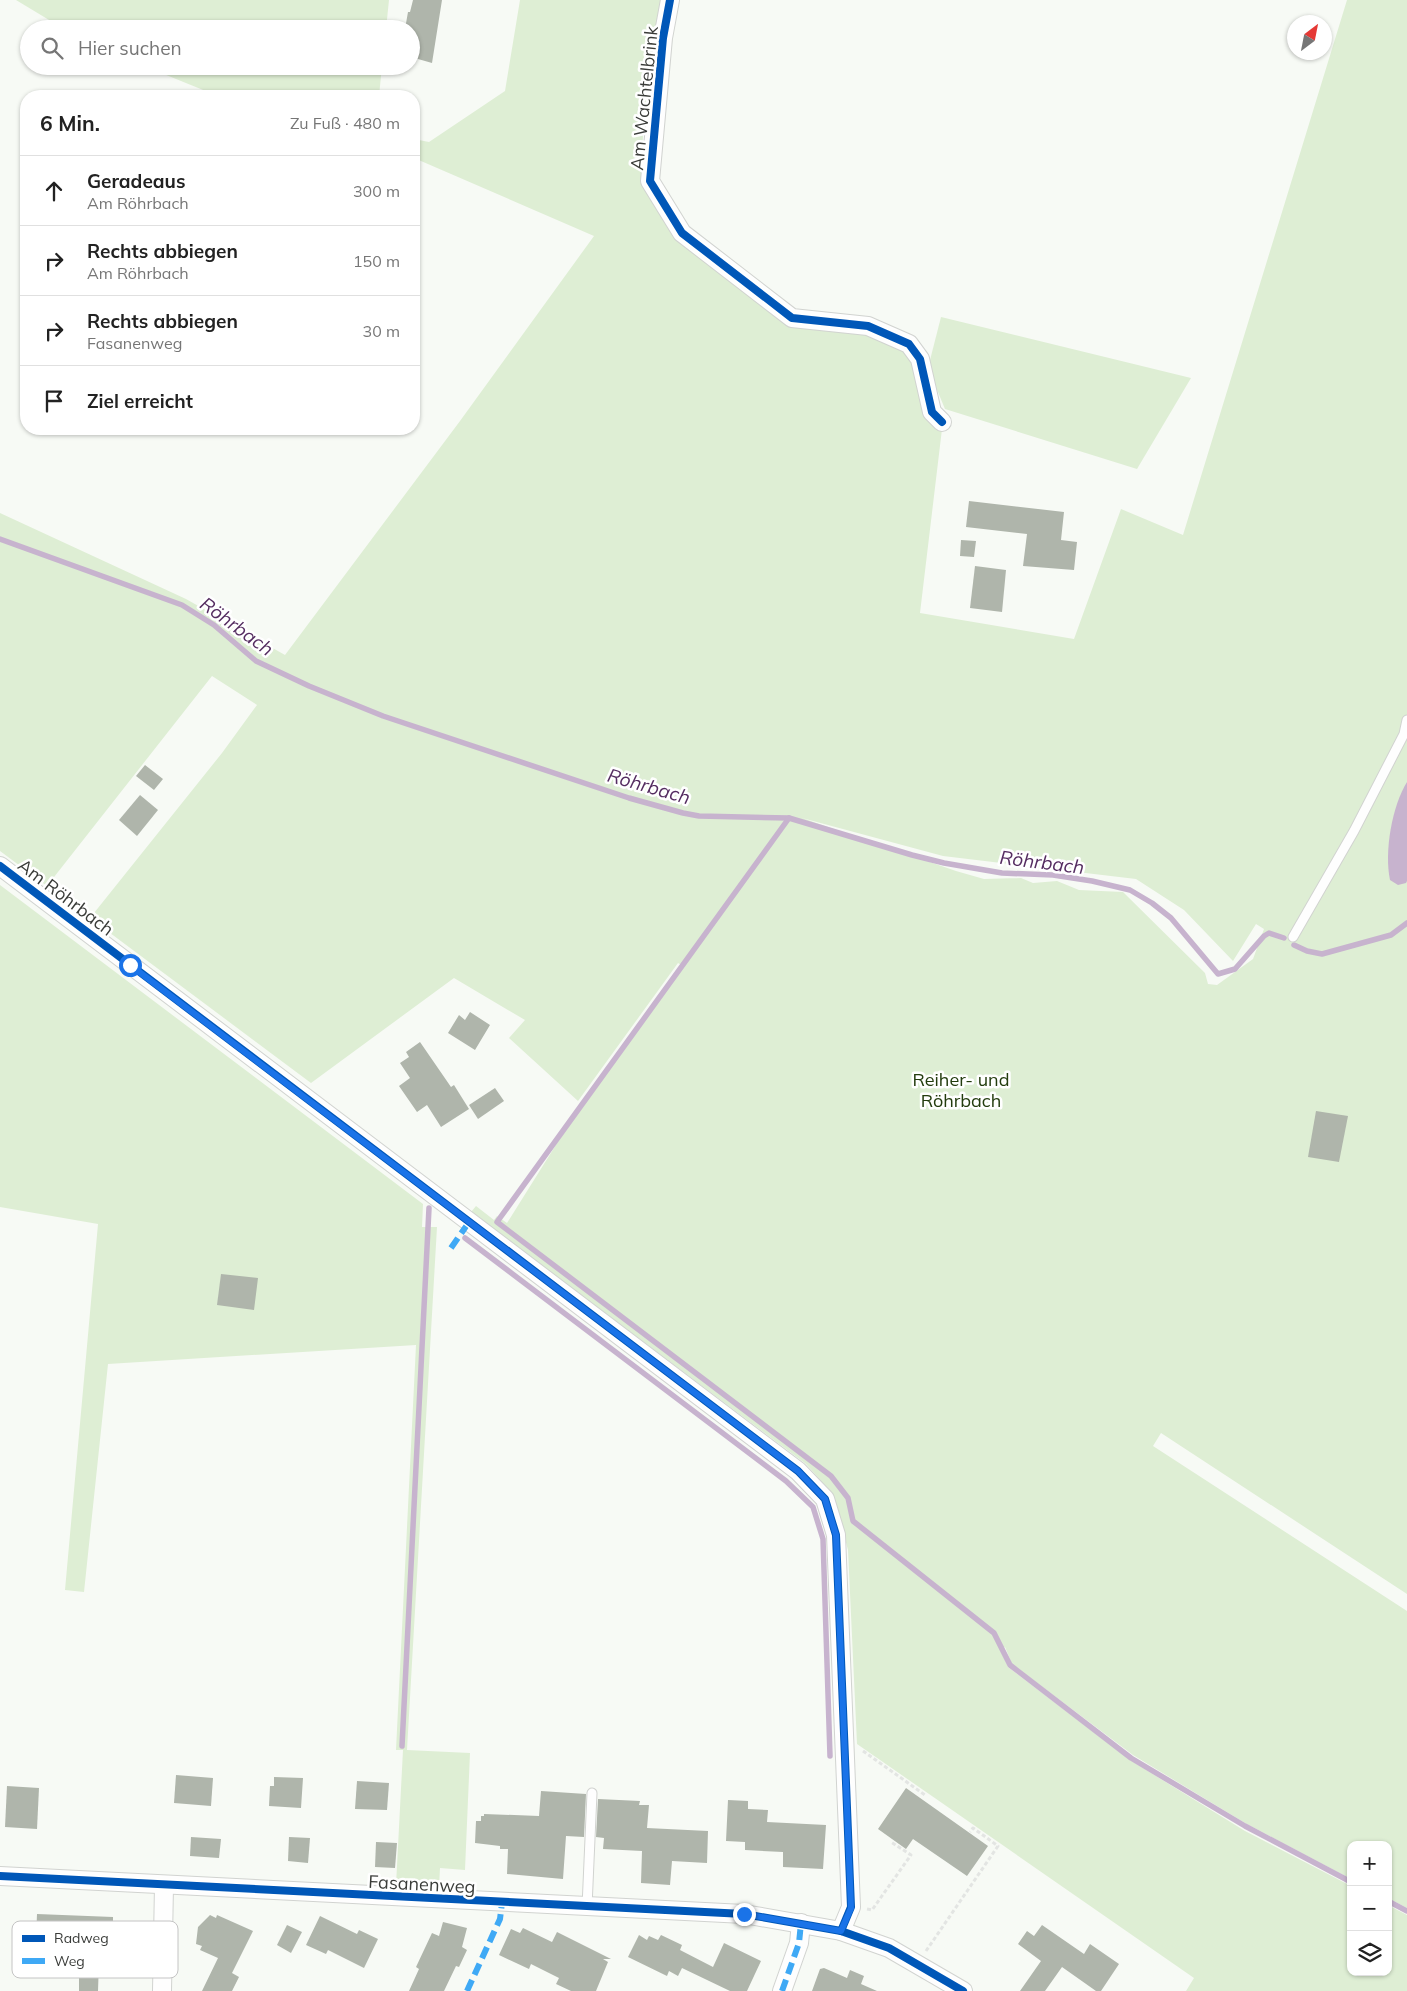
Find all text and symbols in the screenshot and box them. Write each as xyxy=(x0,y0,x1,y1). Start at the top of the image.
north arrow xyxy=(1287,15,1332,60)
search box xyxy=(20,20,420,75)
street label: Am Wachtelbrink xyxy=(625,24,663,171)
icon: search xyxy=(38,34,66,62)
text: Hier suchen xyxy=(78,36,182,60)
text: 6 Min. xyxy=(40,110,100,136)
text: Zu Fuß · 480 m xyxy=(290,113,400,133)
text: Geradeaus xyxy=(87,169,185,193)
icon: ahead xyxy=(40,177,68,205)
text: 300 m xyxy=(353,181,400,201)
text: Am Röhrbach xyxy=(87,193,189,213)
text: Rechts abbiegen xyxy=(87,239,238,263)
icon: right xyxy=(40,247,68,275)
text: 150 m xyxy=(353,251,400,271)
text: Am Röhrbach xyxy=(87,263,189,283)
text: Rechts abbiegen xyxy=(87,309,238,333)
icon: right xyxy=(40,317,68,345)
text: 30 m xyxy=(363,321,400,341)
text: Fasanenweg xyxy=(87,333,182,353)
icon: arrive xyxy=(40,387,68,415)
text: Ziel erreicht xyxy=(87,389,193,413)
water label: Röhrbach xyxy=(196,591,278,661)
water label: Röhrbach xyxy=(605,763,693,809)
water label: Röhrbach xyxy=(998,845,1086,879)
street label: Am Röhrbach xyxy=(13,853,119,941)
route start xyxy=(119,954,142,977)
park label: Reiher- und Röhrbach xyxy=(913,1068,1009,1112)
map controls xyxy=(1347,1841,1392,1976)
button: + xyxy=(1347,1841,1392,1886)
street label: Fasanenweg xyxy=(368,1870,476,1898)
button: − xyxy=(1347,1886,1392,1931)
route end xyxy=(733,1903,756,1926)
legend xyxy=(12,1921,178,1978)
text: Radweg xyxy=(54,1929,109,1947)
button: layers xyxy=(1347,1931,1392,1976)
text: Weg xyxy=(54,1952,85,1970)

